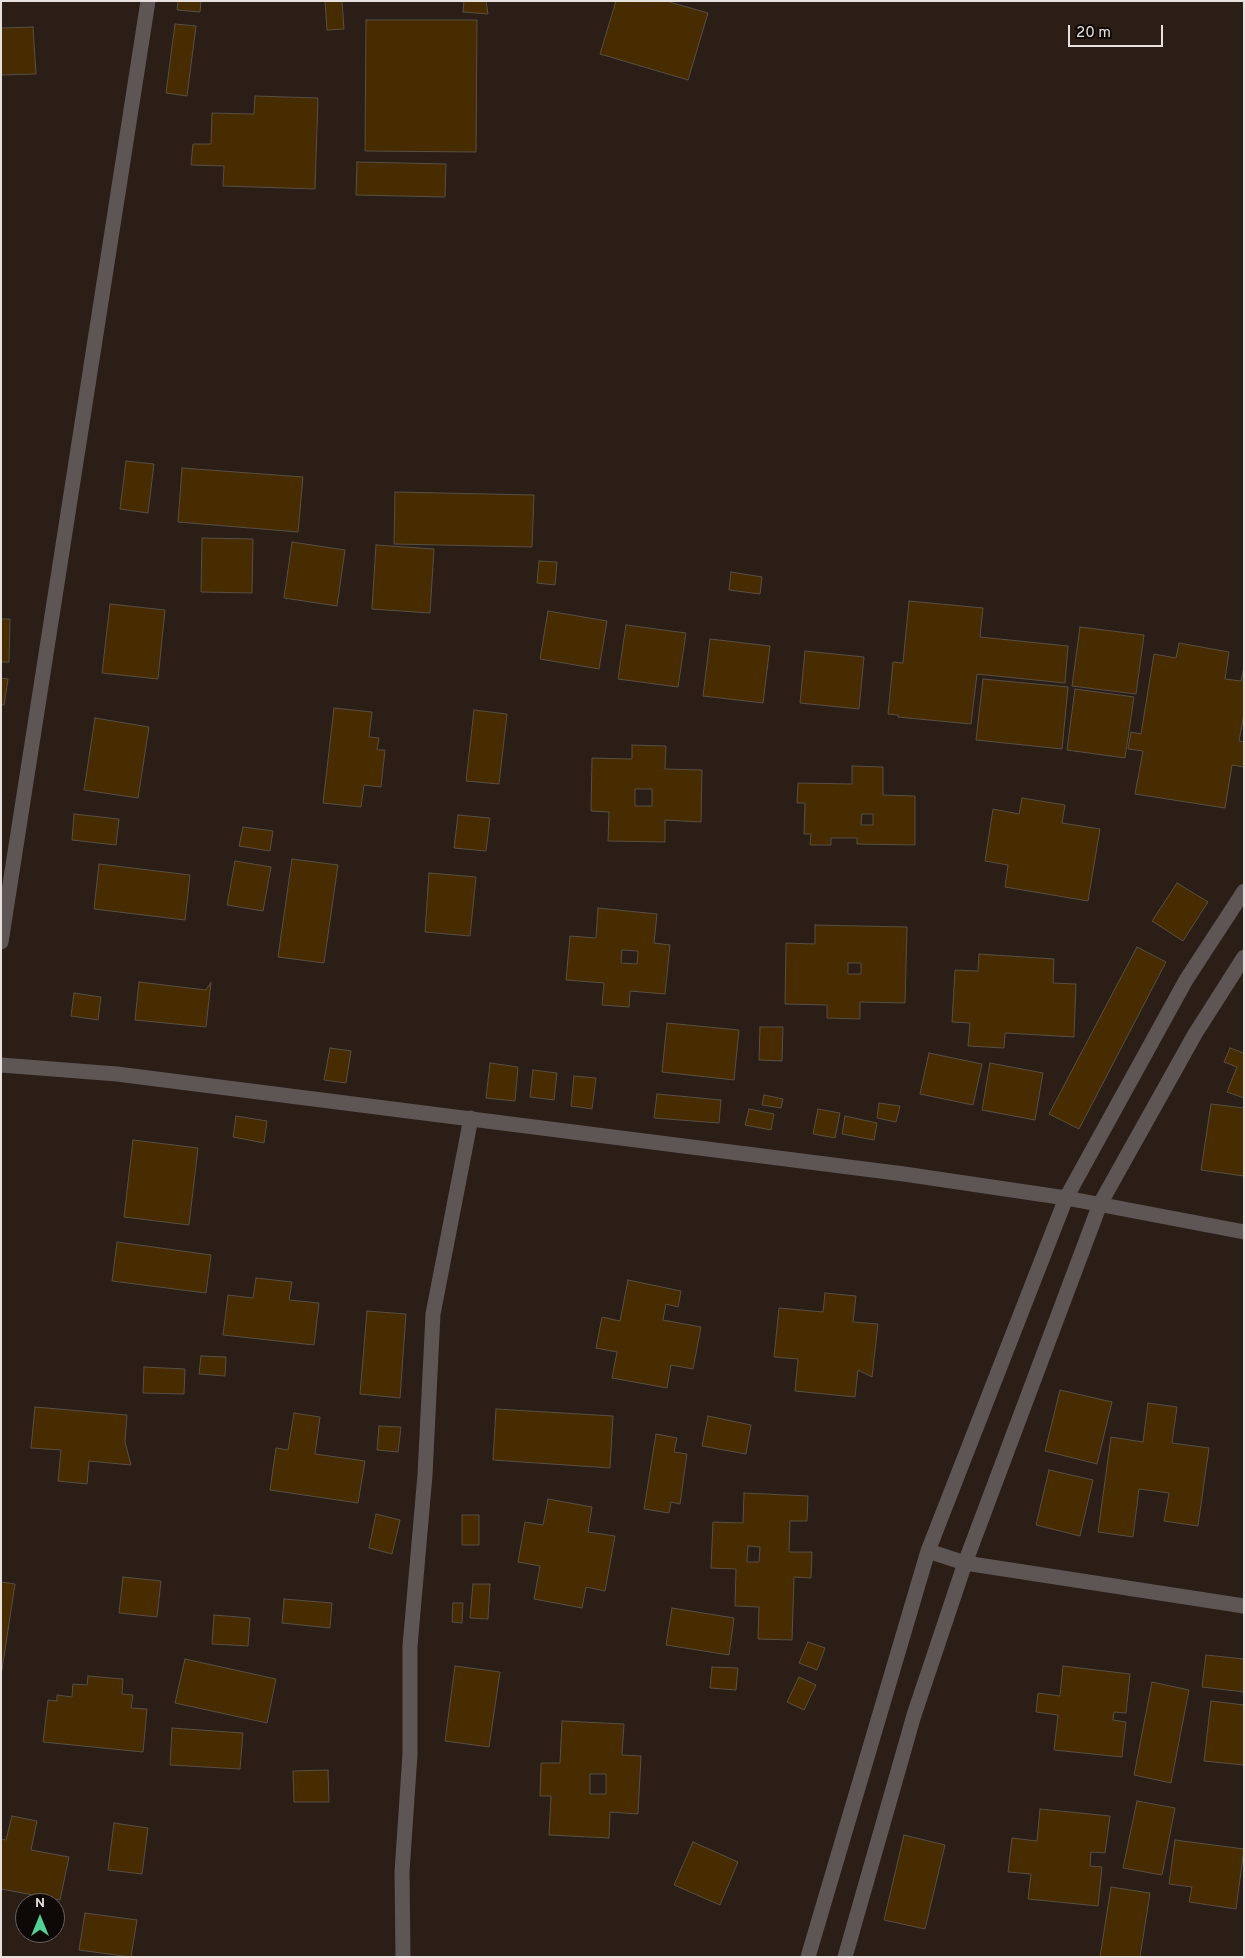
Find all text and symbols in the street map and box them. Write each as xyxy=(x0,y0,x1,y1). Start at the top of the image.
scale bar xyxy=(1070,15,1165,47)
text: 20 m xyxy=(1076,24,1111,43)
north arrow xyxy=(15,1893,65,1943)
text: N xyxy=(35,1895,45,1912)

